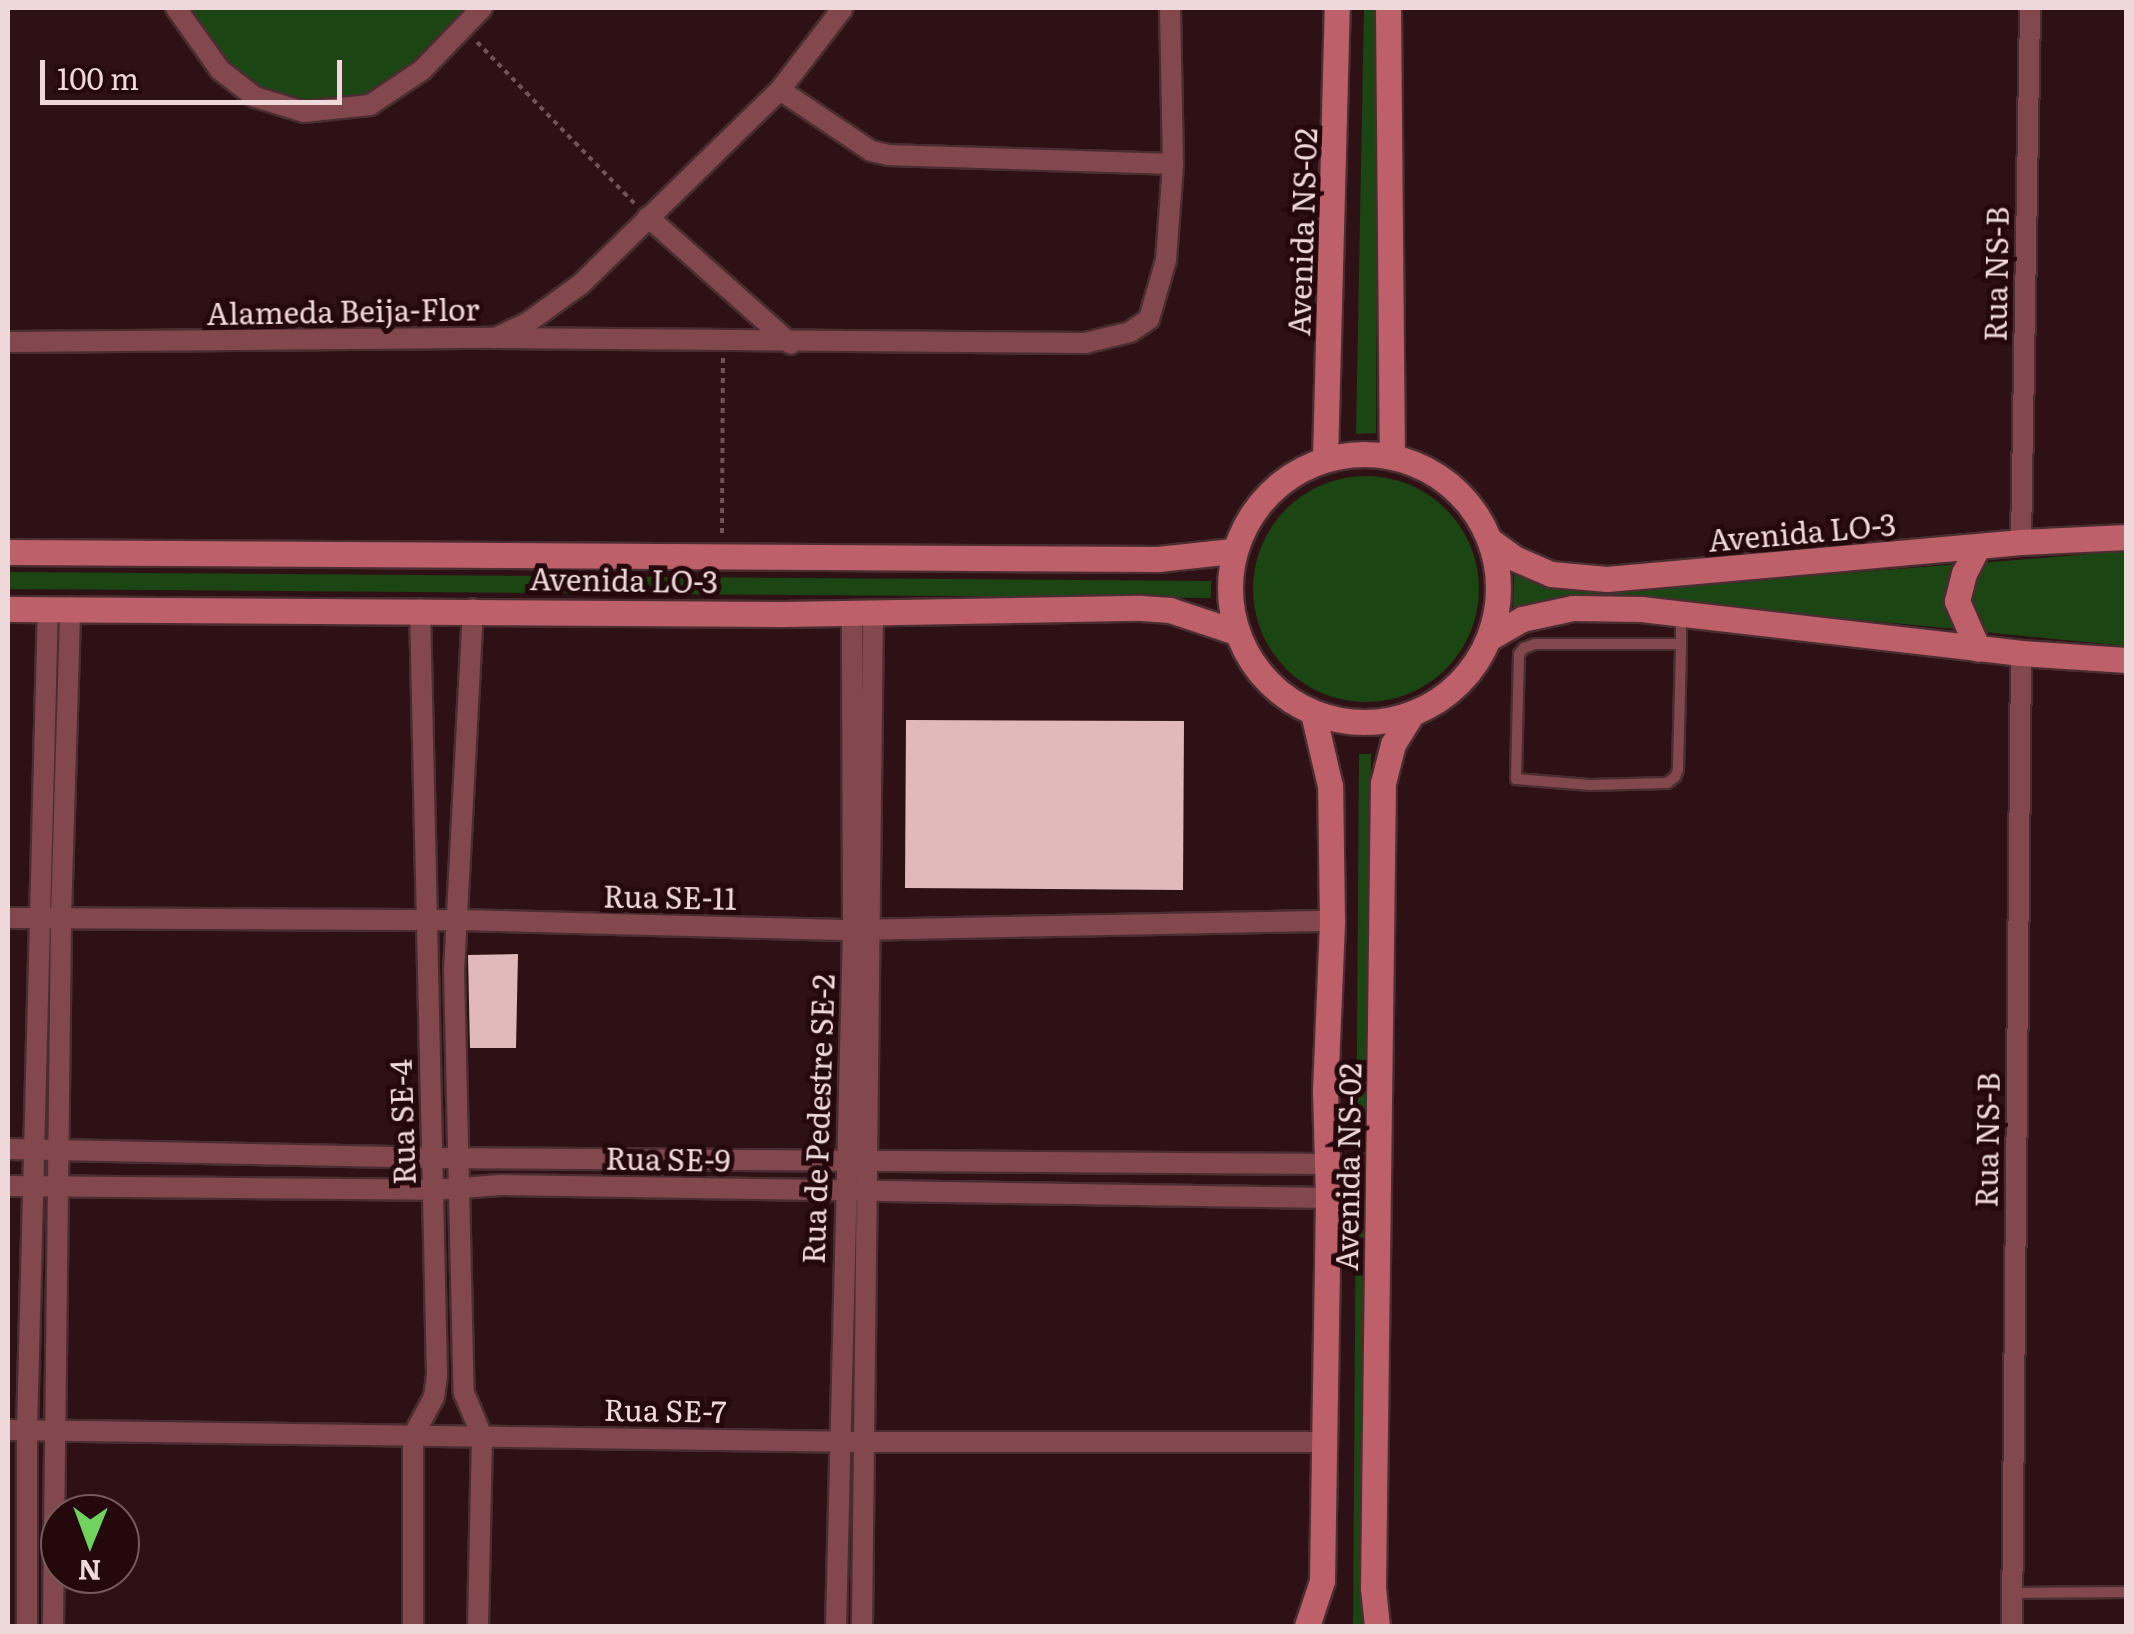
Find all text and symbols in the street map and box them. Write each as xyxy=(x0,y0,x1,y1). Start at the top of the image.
scale bar xyxy=(45,40,348,102)
text: 100 m xyxy=(57,55,139,99)
street label: Avenida NS-02 xyxy=(1279,128,1323,336)
street label: Rua NS-B xyxy=(1976,206,2014,342)
street label: Alameda Beija-Flor xyxy=(206,290,480,330)
street label: Avenida LO-3 xyxy=(1707,505,1897,557)
street label: Avenida LO-3 xyxy=(529,559,719,599)
street label: Rua SE-11 xyxy=(603,877,737,915)
street label: Rua de Pedestre SE-2 xyxy=(794,974,840,1264)
street label: Rua SE-4 xyxy=(381,1059,421,1185)
street label: Avenida NS-02 xyxy=(1327,1063,1367,1271)
street label: Rua NS-B xyxy=(1967,1072,2005,1208)
street label: Rua SE-9 xyxy=(605,1139,731,1177)
street label: Rua SE-7 xyxy=(603,1390,727,1428)
north arrow xyxy=(40,1494,140,1594)
text: N xyxy=(77,1551,102,1593)

